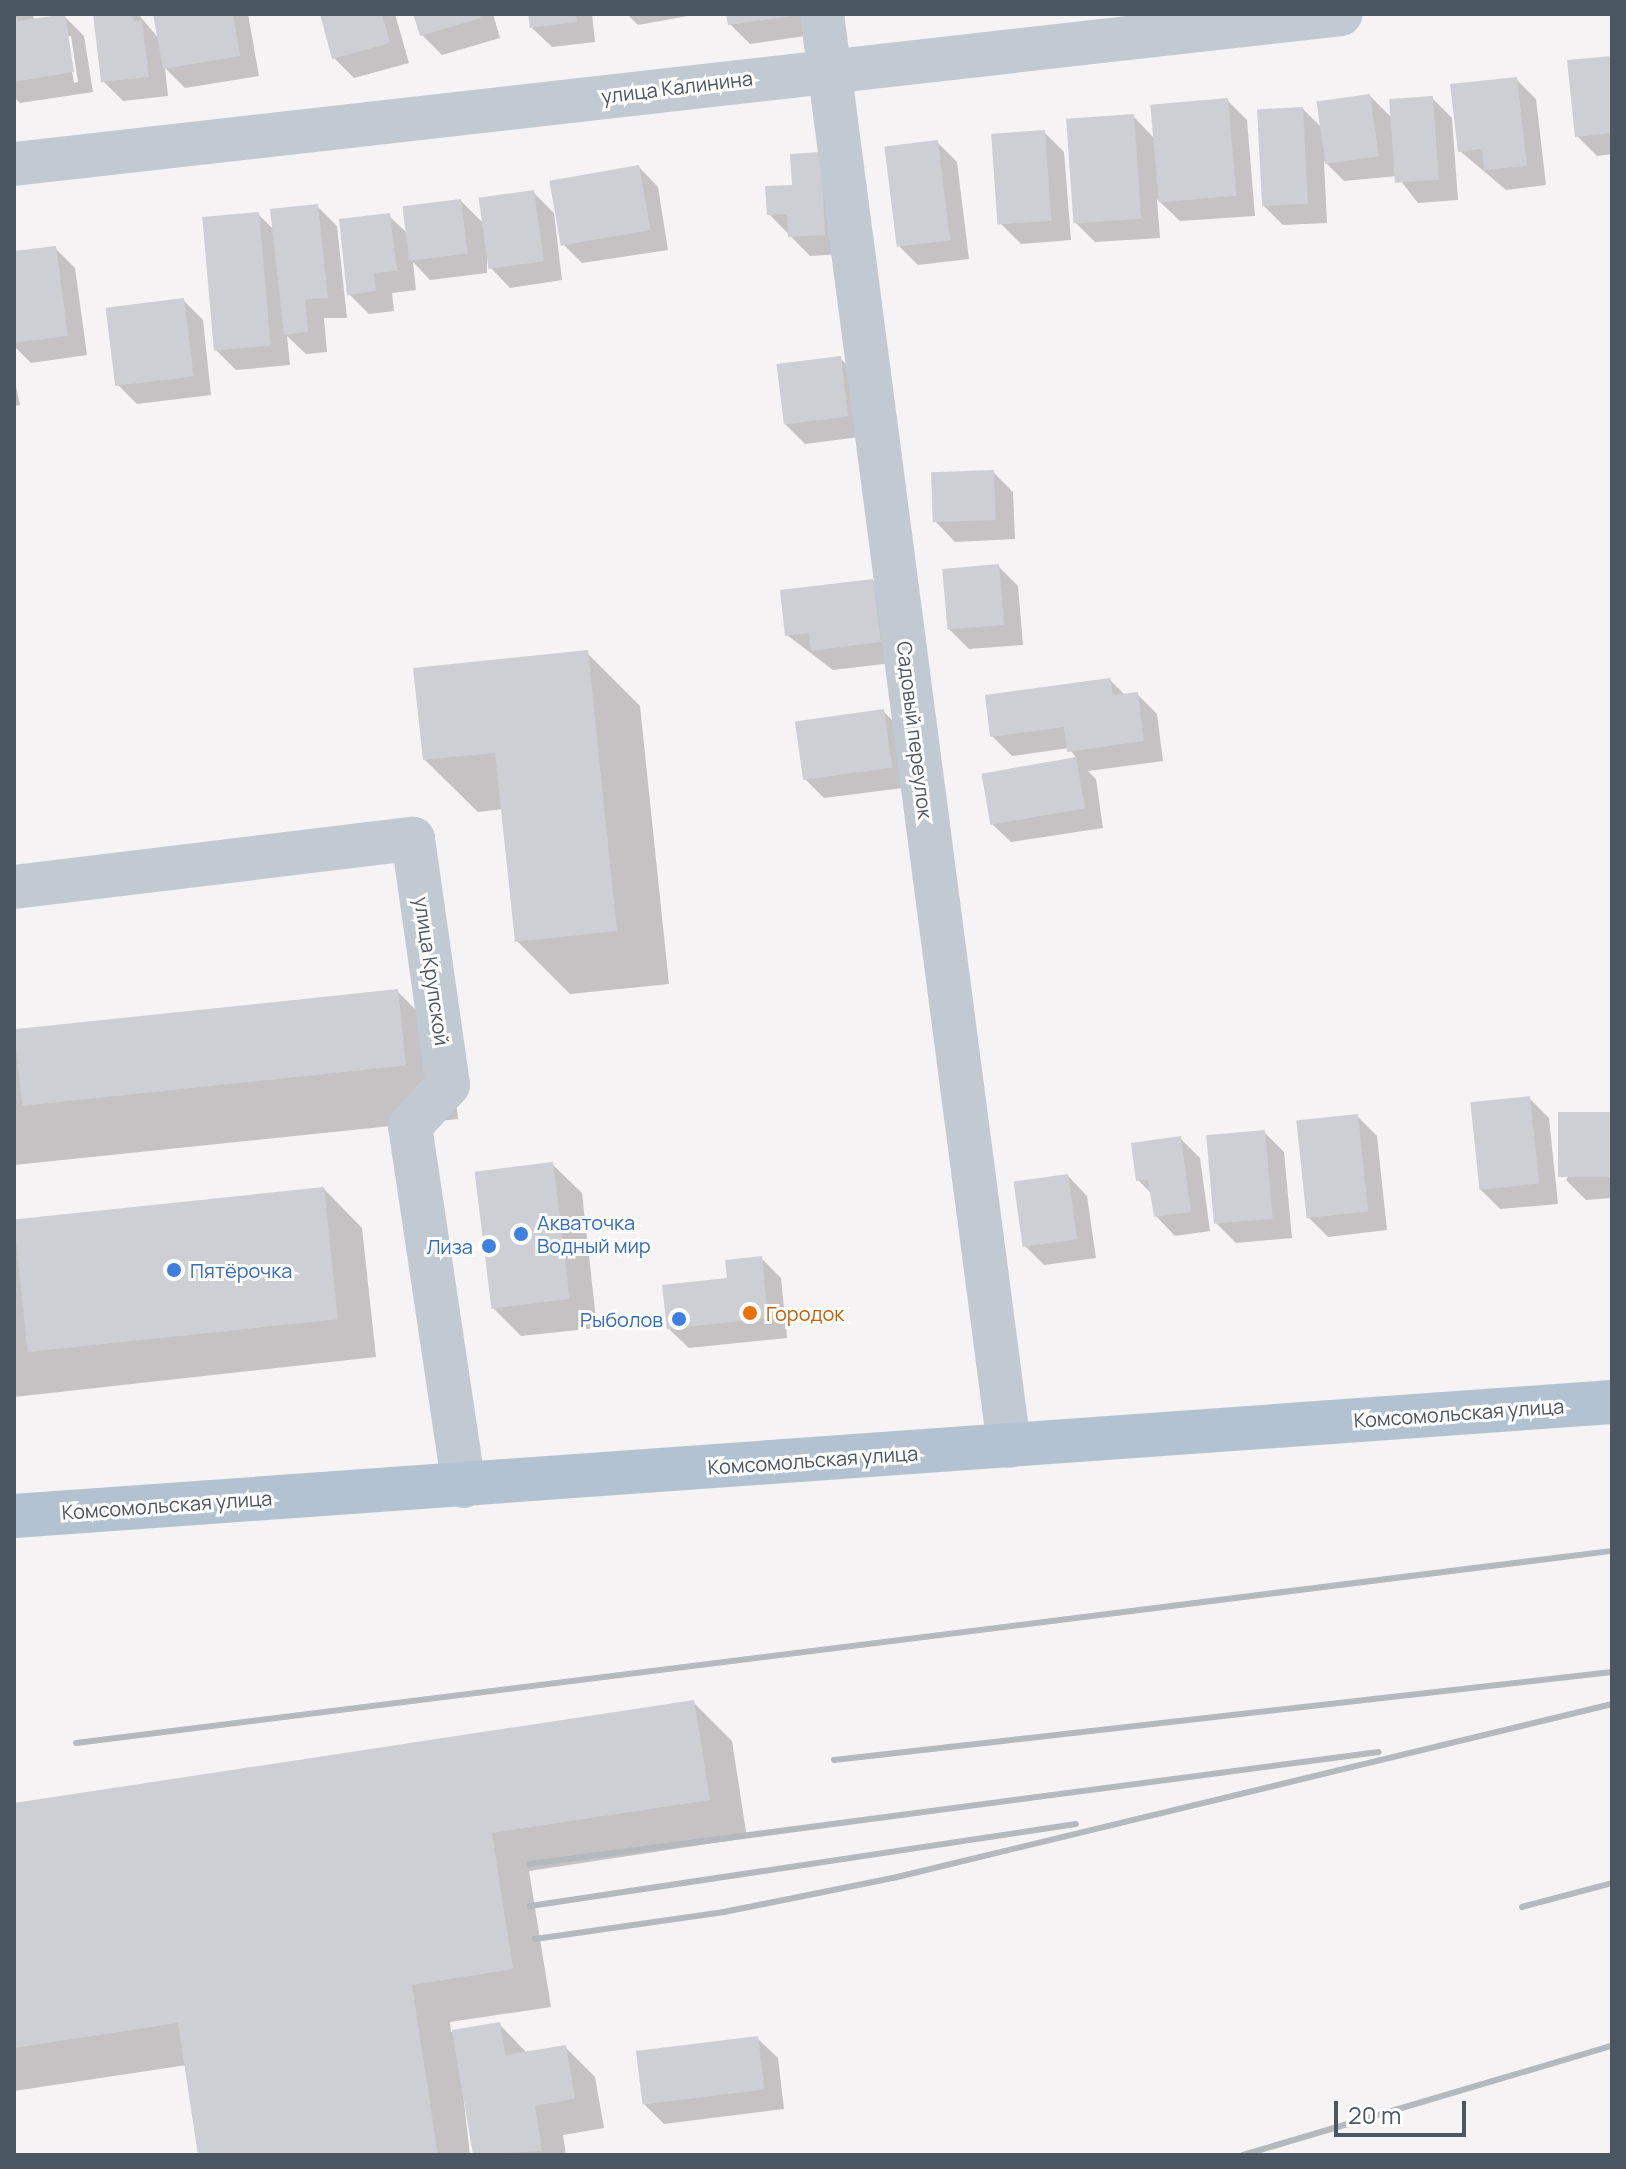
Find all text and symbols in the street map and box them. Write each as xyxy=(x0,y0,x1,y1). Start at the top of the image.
street label: улица Калинина xyxy=(600,66,754,108)
street label: Садовый переулок xyxy=(892,640,938,820)
street label: улица Крупской xyxy=(410,895,454,1047)
place label: Акваточка Водный мир xyxy=(537,1210,651,1257)
marker: Акваточка Водный мир xyxy=(512,1225,530,1243)
place label: Лиза xyxy=(426,1234,473,1258)
marker: Лиза xyxy=(480,1237,498,1255)
place label: Пятёрочка xyxy=(190,1258,292,1282)
marker: Пятёрочка xyxy=(165,1261,183,1279)
place label: Городок xyxy=(766,1301,844,1325)
marker: Городок xyxy=(741,1304,759,1322)
place label: Рыболов xyxy=(580,1307,663,1331)
marker: Рыболов xyxy=(670,1310,688,1328)
street label: Комсомольская улица xyxy=(1353,1394,1565,1432)
street label: Комсомольская улица xyxy=(707,1441,919,1479)
street label: Комсомольская улица xyxy=(61,1486,273,1524)
scale bar xyxy=(1338,2085,1470,2135)
text: 20 m xyxy=(1348,2098,1401,2131)

